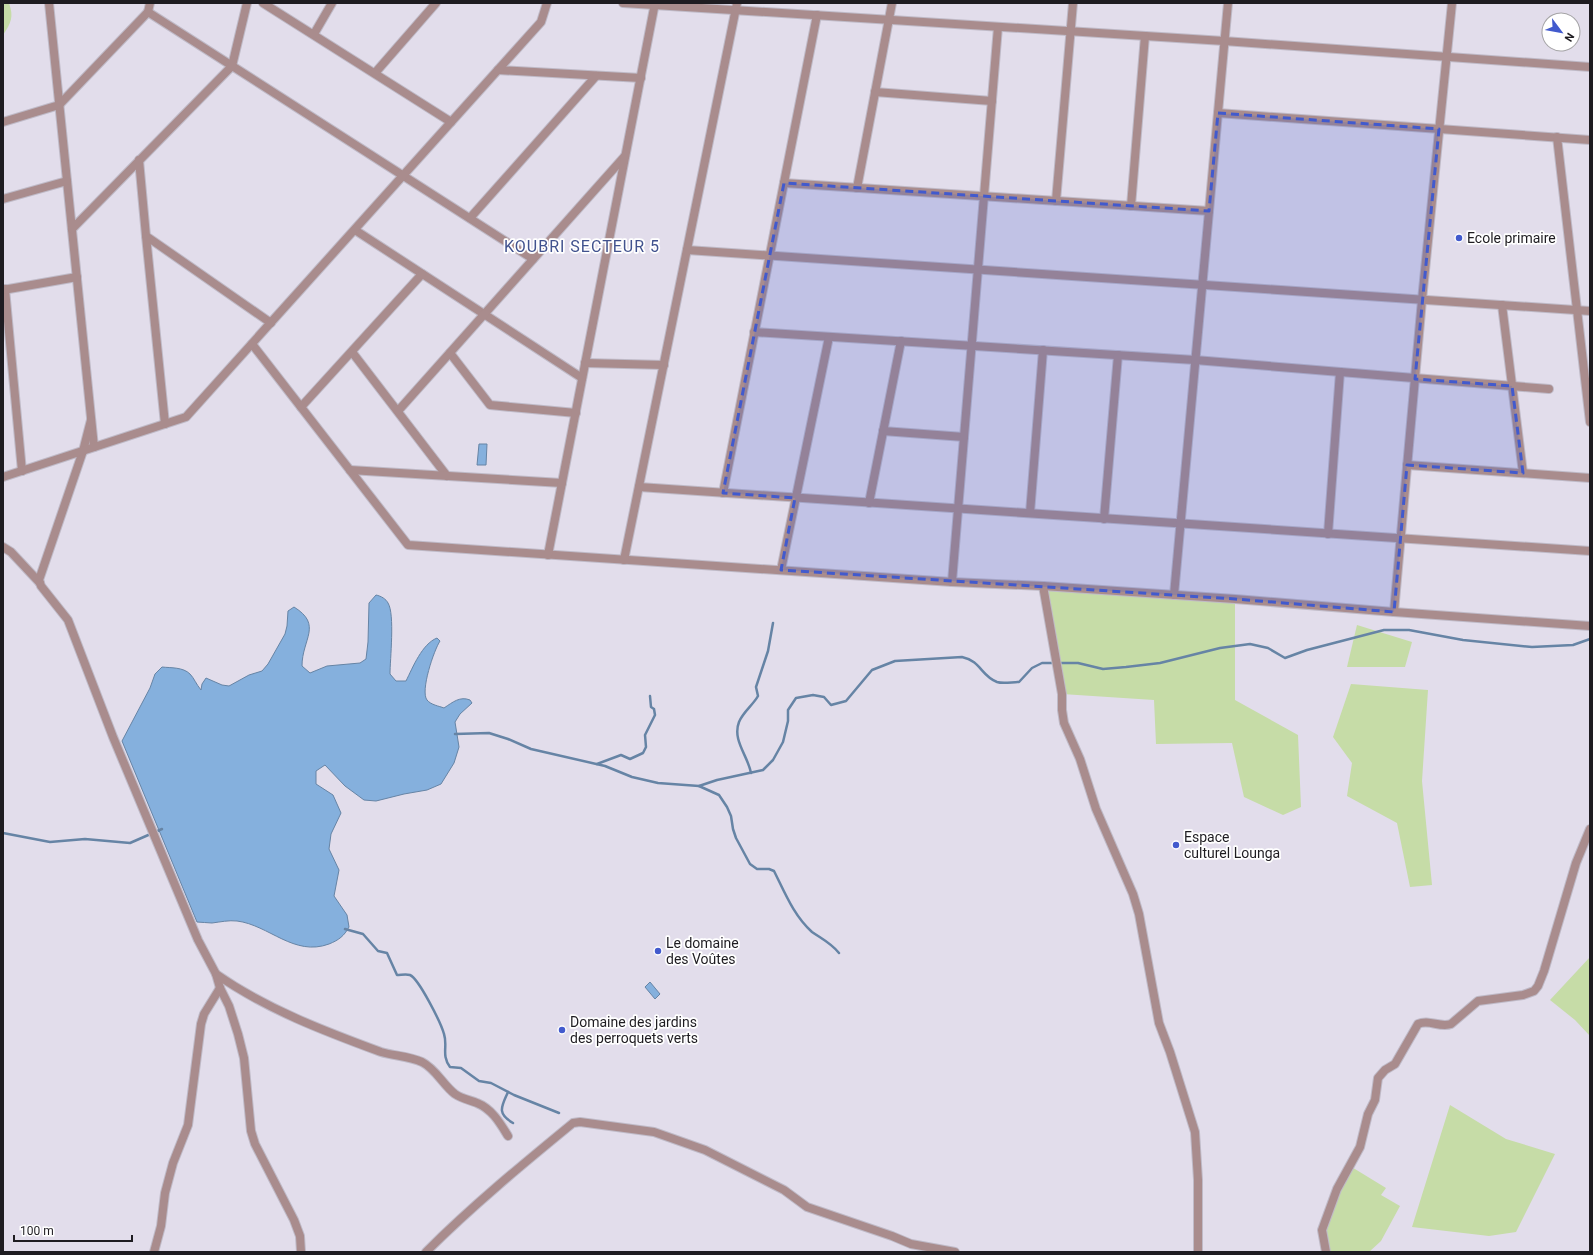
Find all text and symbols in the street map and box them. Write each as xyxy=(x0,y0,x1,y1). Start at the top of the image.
north arrow xyxy=(1541,12,1581,52)
text: N xyxy=(1561,30,1577,44)
place label: Ecole primaire xyxy=(1467,230,1556,246)
marker: Ecole primaire xyxy=(1454,233,1464,243)
district label: KOUBRI SECTEUR 5 xyxy=(504,237,660,256)
place label: Espace culturel Lounga xyxy=(1184,829,1280,861)
marker: Espace culturel Lounga xyxy=(1171,840,1181,850)
place label: Le domaine des Voûtes xyxy=(666,935,739,967)
marker: Le domaine des Voûtes xyxy=(653,946,663,956)
place label: Domaine des jardins des perroquets verts xyxy=(570,1014,698,1046)
marker: Domaine des jardins des perroquets verts xyxy=(557,1025,567,1035)
scale bar xyxy=(14,1217,132,1243)
text: 100 m xyxy=(20,1224,54,1238)

